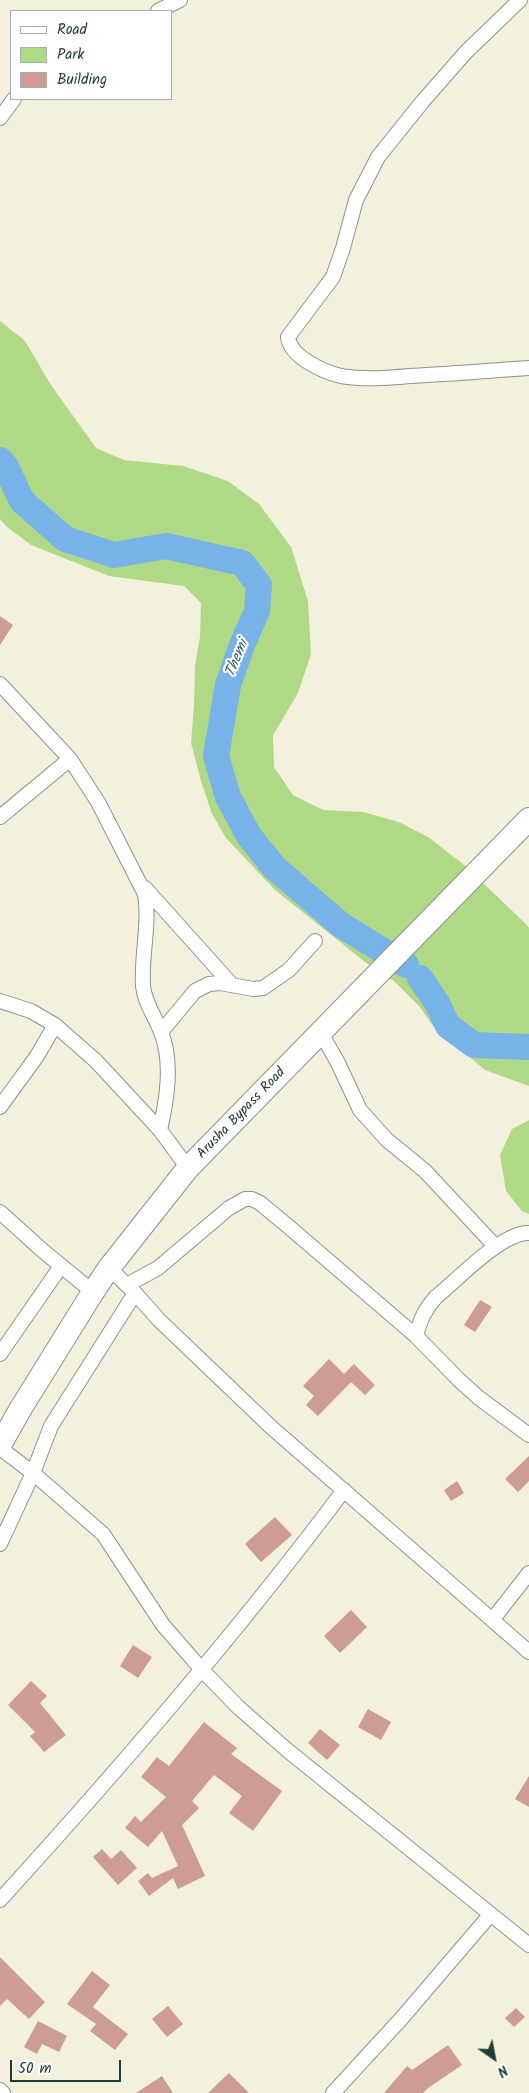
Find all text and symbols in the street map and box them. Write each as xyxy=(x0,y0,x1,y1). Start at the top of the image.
legend xyxy=(10,10,172,100)
text: Road xyxy=(57,18,87,42)
text: Park xyxy=(57,43,84,67)
text: Building xyxy=(57,68,107,92)
water label: Themi xyxy=(222,638,254,680)
street label: Arusha Bypass Road xyxy=(194,1065,290,1163)
north arrow xyxy=(469,2033,519,2083)
scale bar xyxy=(12,2050,124,2082)
text: 50 m xyxy=(18,2057,52,2081)
text: N xyxy=(492,2059,512,2082)

